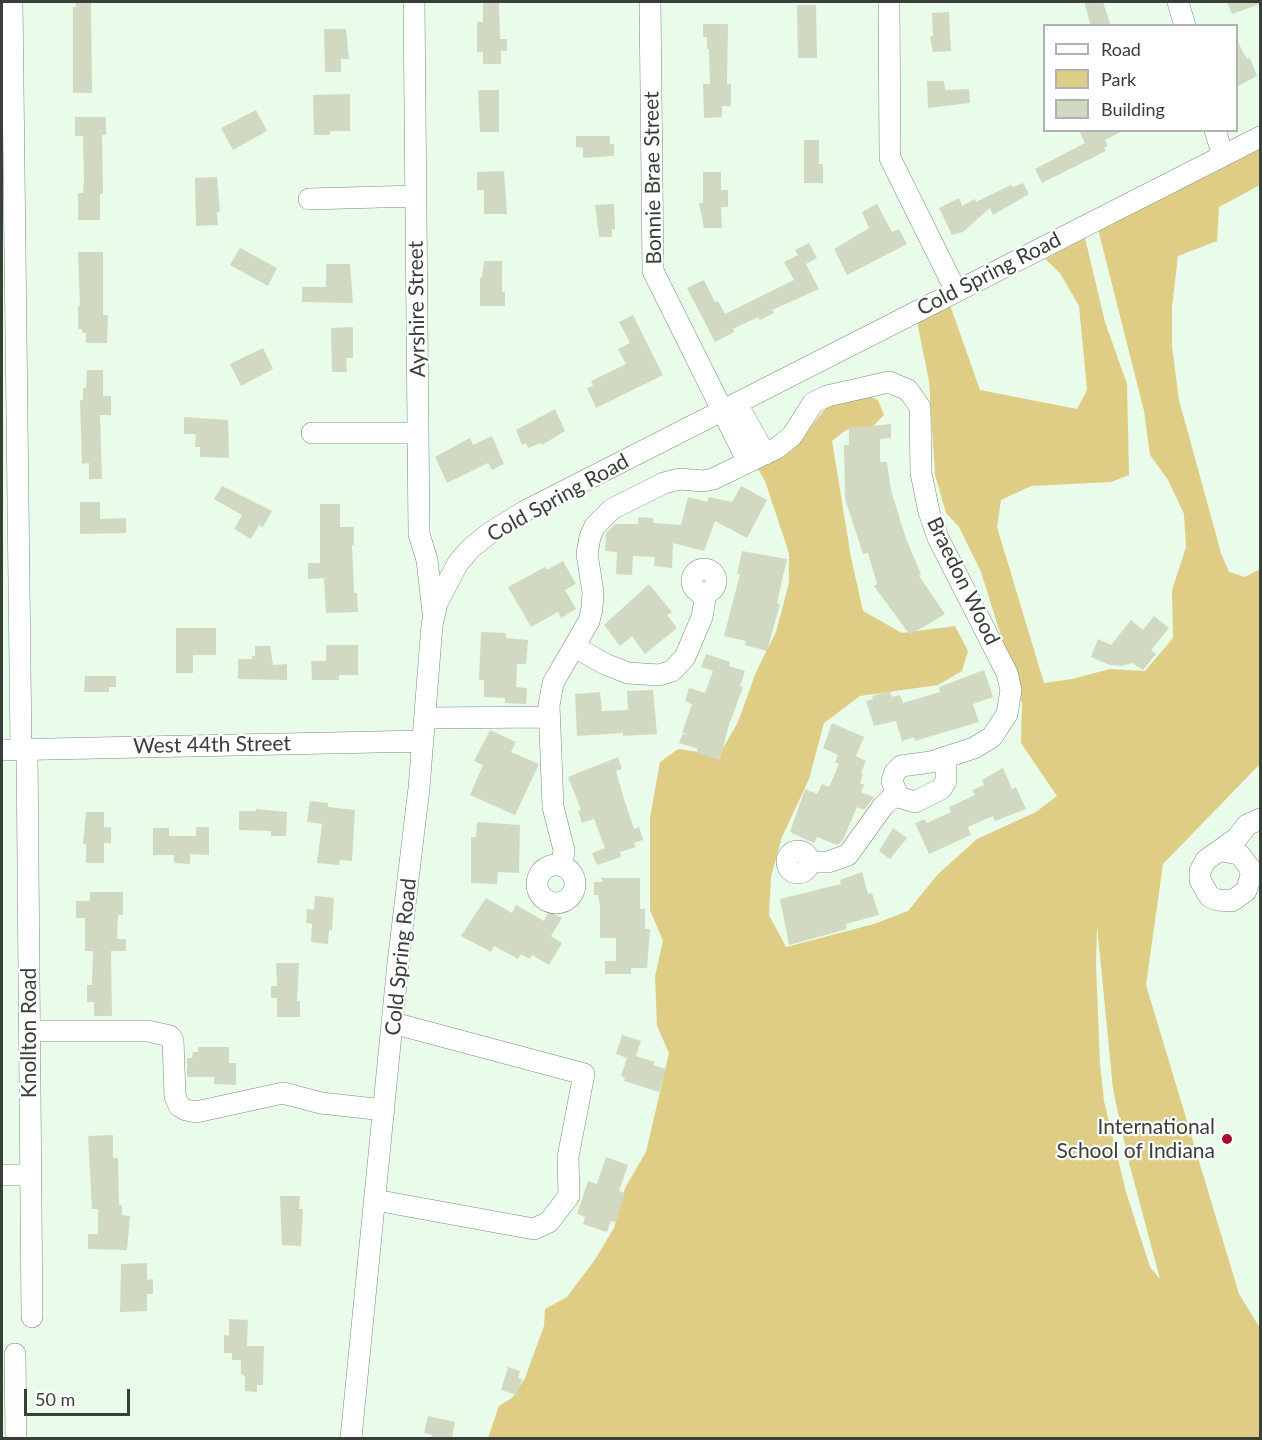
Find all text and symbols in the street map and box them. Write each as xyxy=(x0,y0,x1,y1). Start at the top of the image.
legend xyxy=(1043,24,1238,132)
text: Road xyxy=(1101,38,1141,60)
text: Park xyxy=(1101,68,1136,90)
street label: Bonnie Brae Street xyxy=(639,91,667,265)
text: Building xyxy=(1101,98,1165,120)
street label: Cold Spring Road xyxy=(913,227,1065,321)
street label: Ayrshire Street xyxy=(403,241,431,377)
street label: Cold Spring Road xyxy=(483,449,633,547)
street label: Braedon Wood xyxy=(921,513,1005,649)
street label: West 44th Street xyxy=(133,731,291,759)
street label: Cold Spring Road xyxy=(380,877,422,1037)
street label: Knollton Road xyxy=(16,968,42,1098)
place label: International School of Indiana xyxy=(1057,1114,1215,1164)
marker: International School of Indiana xyxy=(1220,1132,1234,1146)
scale bar xyxy=(27,1377,134,1415)
text: 50 m xyxy=(35,1388,75,1410)

